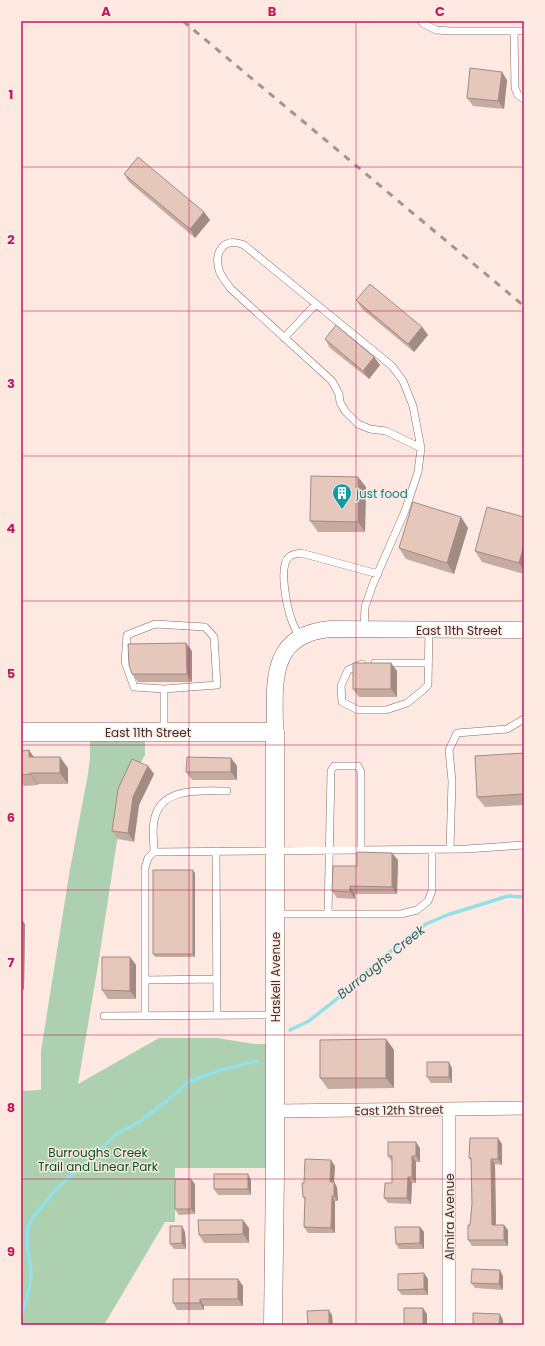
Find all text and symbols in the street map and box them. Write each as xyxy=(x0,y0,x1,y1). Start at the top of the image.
text: A xyxy=(101,2,111,21)
text: B xyxy=(268,2,277,21)
text: C xyxy=(435,2,445,21)
text: 1 xyxy=(9,85,13,104)
text: 2 xyxy=(7,230,15,249)
text: 3 xyxy=(7,374,15,393)
building icon: just food xyxy=(331,482,353,510)
place label: just food xyxy=(355,485,408,502)
text: 4 xyxy=(7,519,16,538)
street label: East 11th Street xyxy=(416,622,502,639)
text: 5 xyxy=(7,664,15,683)
street label: East 11th Street xyxy=(105,724,191,741)
text: 6 xyxy=(7,808,15,827)
water label: Burroughs Creek xyxy=(333,920,430,1003)
street label: Haskell Avenue xyxy=(267,932,284,1022)
text: 7 xyxy=(8,953,15,972)
text: 8 xyxy=(7,1098,15,1117)
street label: East 12th Street xyxy=(354,1101,444,1119)
park label: Burroughs Creek Trail and Linear Park xyxy=(38,1144,159,1175)
street label: Almira Avenue xyxy=(441,1173,458,1261)
text: 9 xyxy=(7,1242,15,1261)

